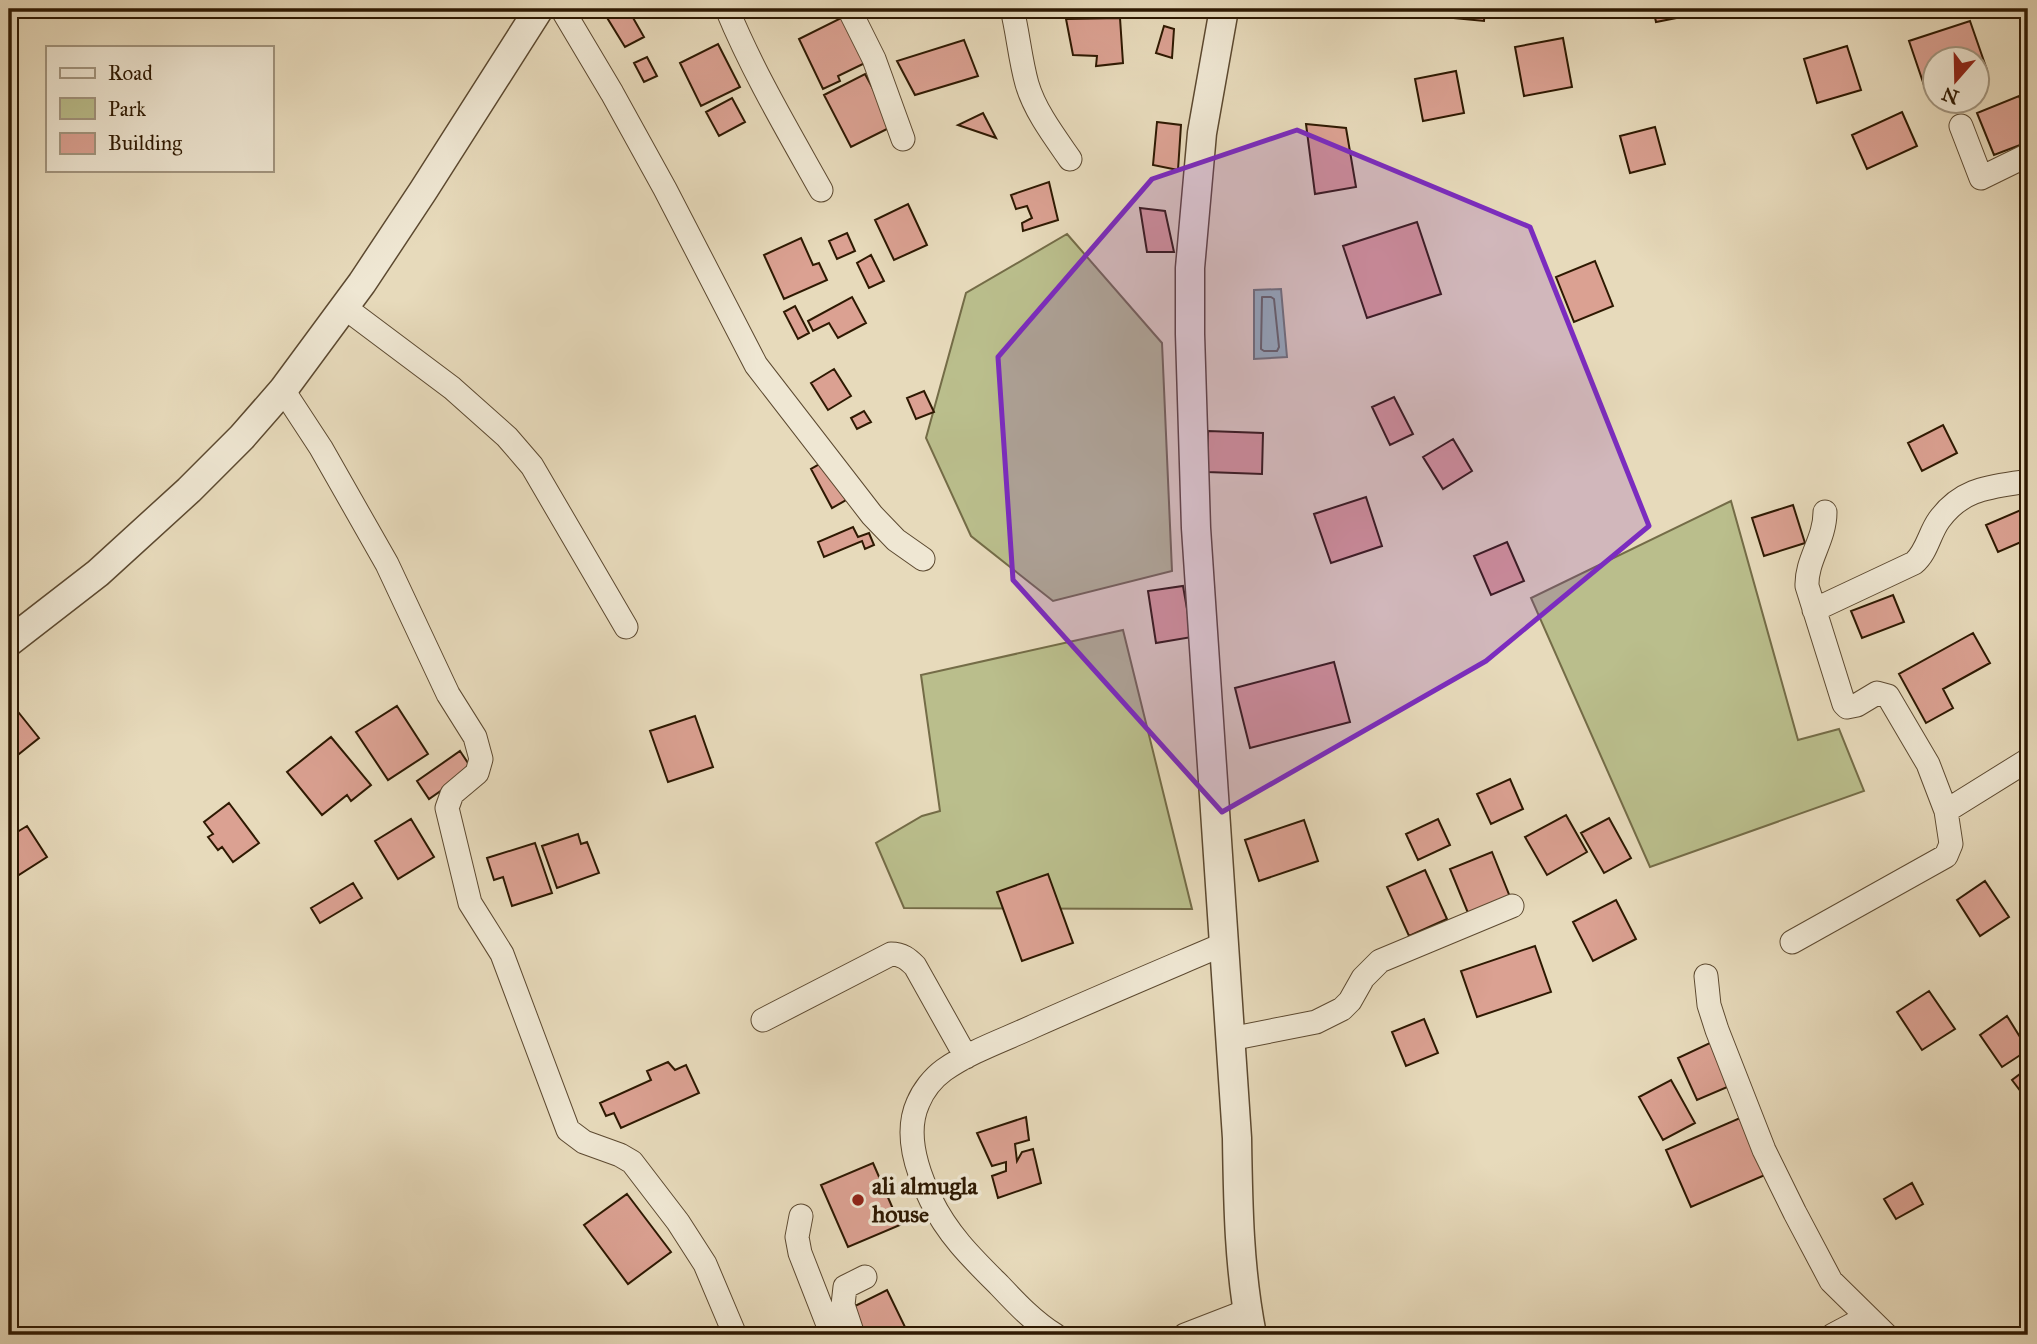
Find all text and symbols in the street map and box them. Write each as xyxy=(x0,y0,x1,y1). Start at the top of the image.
legend xyxy=(46,46,273,172)
north arrow xyxy=(1922,46,1992,116)
text: Road xyxy=(108,60,153,86)
text: N xyxy=(1939,82,1962,109)
text: Park xyxy=(108,96,146,122)
text: Building xyxy=(108,130,182,156)
place label: ali almugla house xyxy=(871,1171,979,1229)
marker: ali almugla house xyxy=(850,1192,866,1208)

